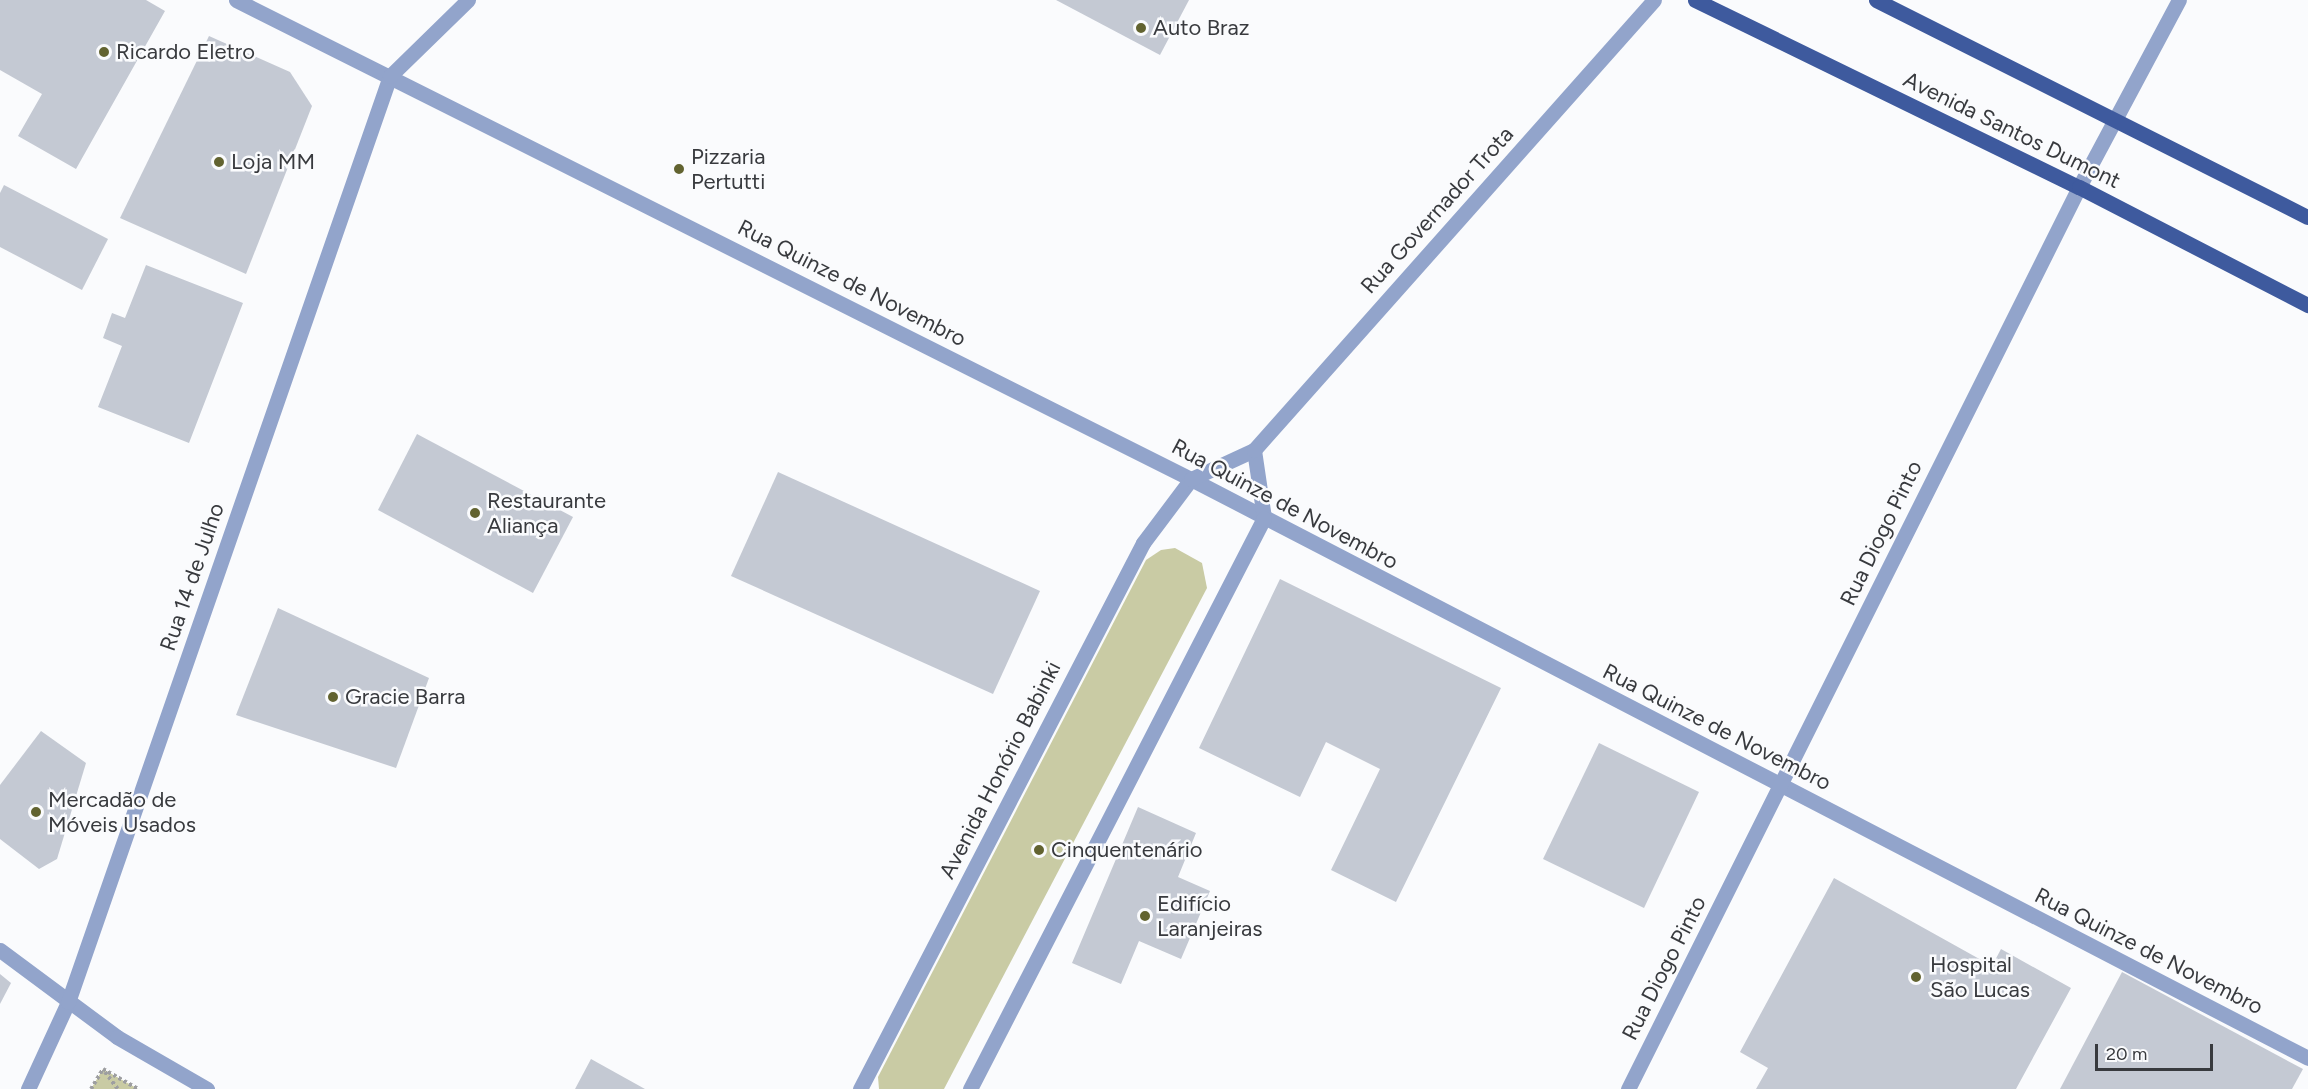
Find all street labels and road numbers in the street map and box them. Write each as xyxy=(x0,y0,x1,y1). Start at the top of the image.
street label: Avenida Santos Dumont xyxy=(1899,66,2125,194)
street label: Rua Governador Trota xyxy=(1355,121,1519,299)
street label: Rua Quinze de Novembro xyxy=(733,214,971,352)
street label: Rua Quinze de Novembro xyxy=(1167,433,1403,575)
street label: Rua Diogo Pinto xyxy=(1835,456,1927,610)
street label: Rua 14 de Julho xyxy=(154,500,230,654)
street label: Avenida Honório Babinki xyxy=(934,657,1066,883)
street label: Rua Quinze de Novembro xyxy=(1598,658,1836,796)
street label: Rua Quinze de Novembro xyxy=(2030,882,2268,1020)
street label: Rua Diogo Pinto xyxy=(1616,892,1712,1044)

